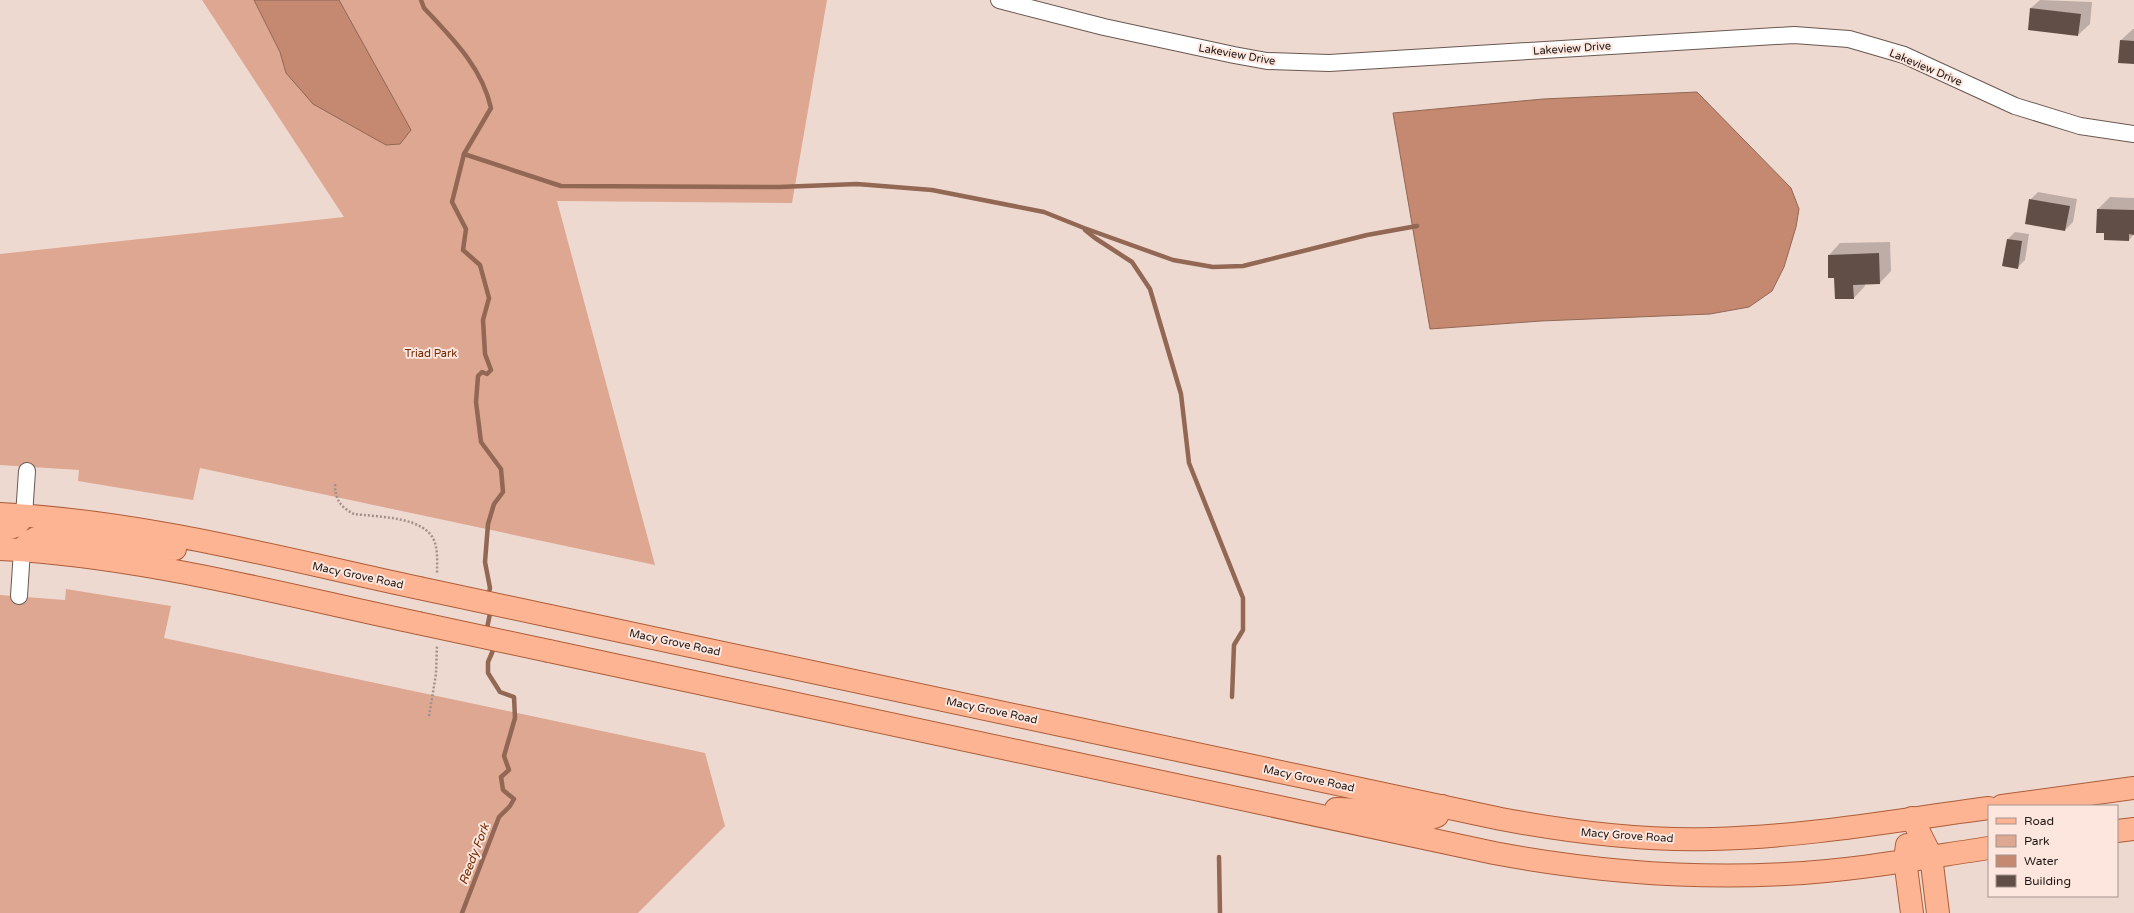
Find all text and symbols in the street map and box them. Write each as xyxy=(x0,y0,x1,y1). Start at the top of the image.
street label: Lakeview Drive xyxy=(1533,39,1611,58)
street label: Lakeview Drive xyxy=(1197,41,1276,68)
street label: Lakeview Drive xyxy=(1887,46,1964,89)
park label: Triad Park xyxy=(405,347,457,360)
street label: Macy Grove Road xyxy=(311,559,405,592)
street label: Macy Grove Road xyxy=(628,626,722,659)
street label: Macy Grove Road xyxy=(945,694,1039,727)
street label: Macy Grove Road xyxy=(1262,762,1356,795)
legend xyxy=(1988,805,2118,897)
text: Road xyxy=(2024,814,2054,828)
water label: Reedy Fork xyxy=(456,820,493,887)
street label: Macy Grove Road xyxy=(1580,826,1674,845)
text: Park xyxy=(2024,834,2050,848)
text: Water xyxy=(2024,854,2059,868)
text: Building xyxy=(2024,874,2071,888)

